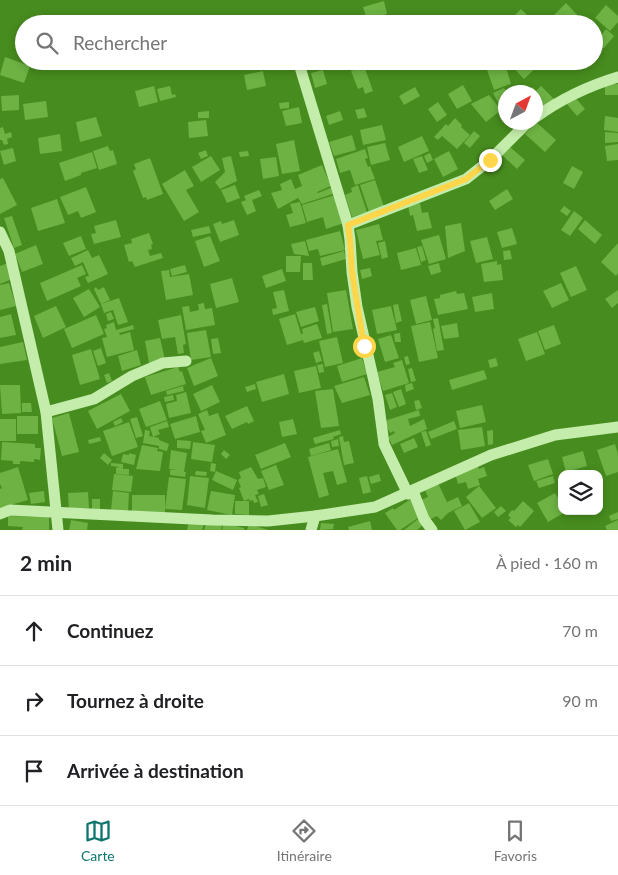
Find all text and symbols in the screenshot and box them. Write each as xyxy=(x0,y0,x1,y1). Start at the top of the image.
search box xyxy=(15,15,603,70)
icon: search xyxy=(33,29,61,57)
text: Rechercher xyxy=(73,31,167,54)
north arrow xyxy=(498,85,543,130)
route end xyxy=(479,149,502,172)
route start xyxy=(353,335,376,358)
map controls xyxy=(558,470,603,515)
button: layers xyxy=(558,470,603,515)
text: 2 min xyxy=(20,550,72,575)
text: À pied · 160 m xyxy=(496,553,598,572)
icon: ahead xyxy=(20,617,48,645)
text: Continuez xyxy=(67,619,153,642)
text: 70 m xyxy=(562,621,598,640)
icon: right xyxy=(20,687,48,715)
text: Tournez à droite xyxy=(67,689,204,712)
text: 90 m xyxy=(562,691,598,710)
icon: arrive xyxy=(20,757,48,785)
text: Arrivée à destination xyxy=(67,759,244,782)
tab: Carte xyxy=(81,817,115,864)
tab: Itinéraire xyxy=(277,817,332,864)
tab: Favoris xyxy=(494,817,537,864)

